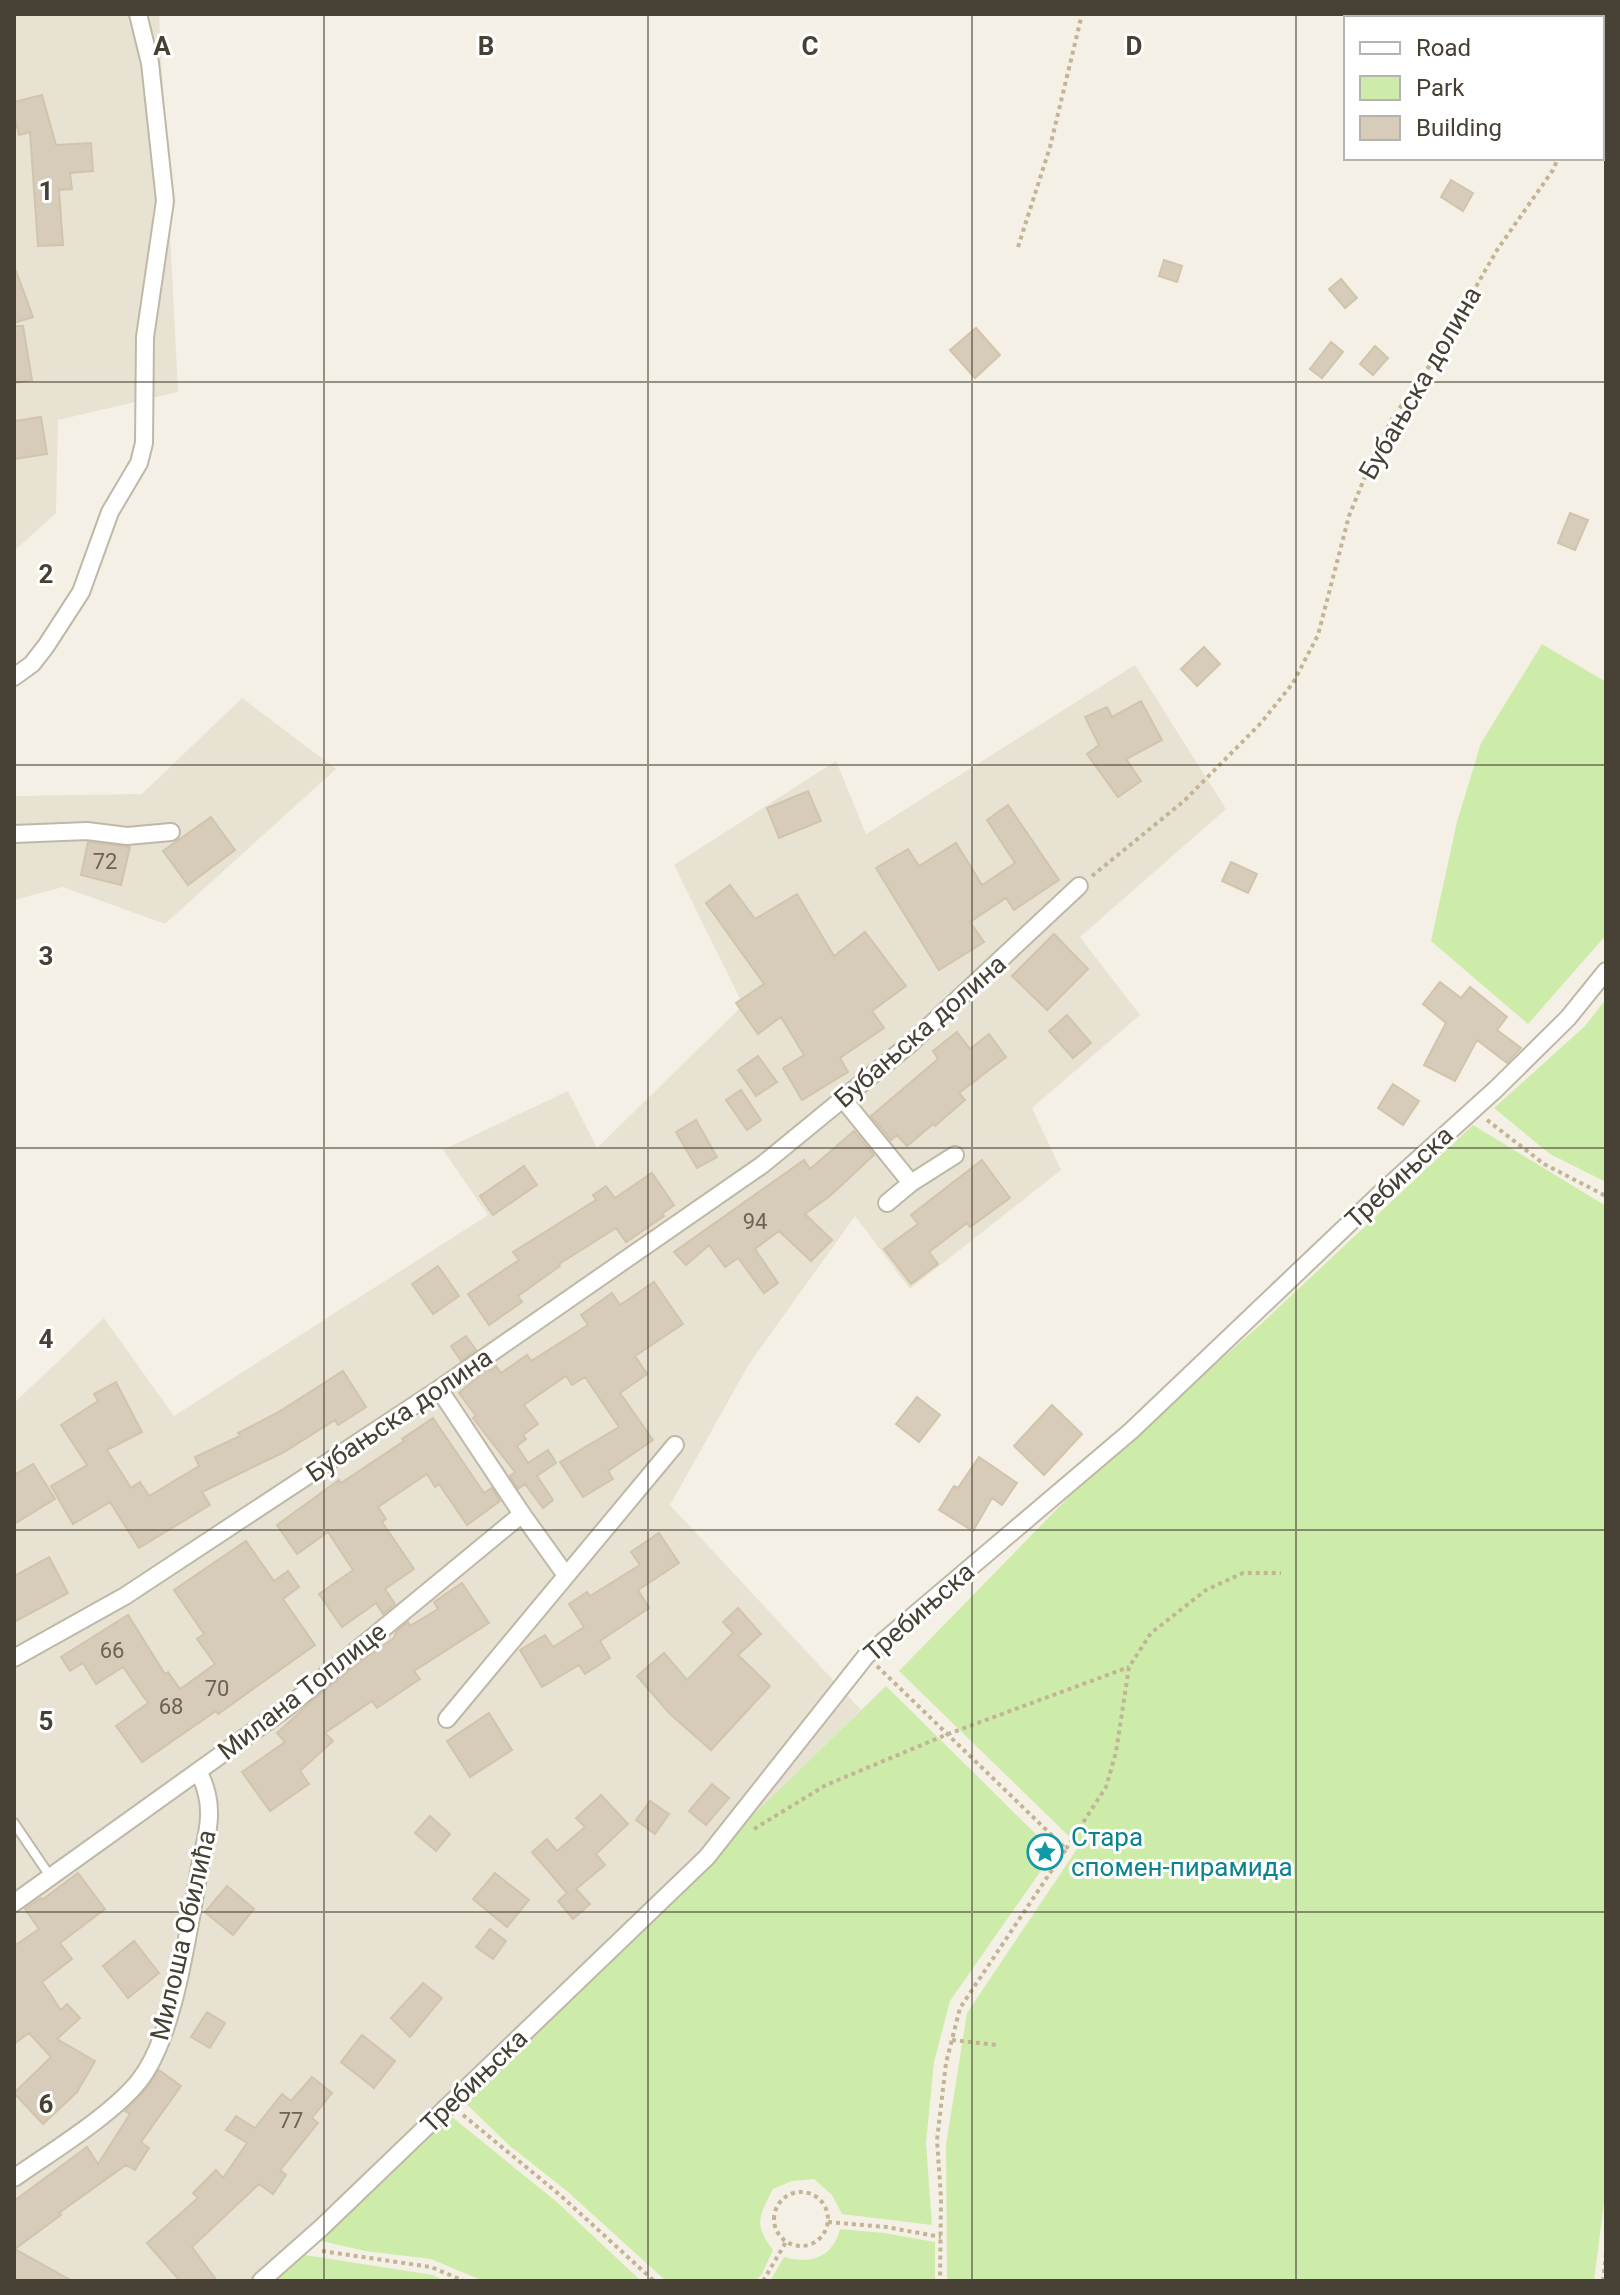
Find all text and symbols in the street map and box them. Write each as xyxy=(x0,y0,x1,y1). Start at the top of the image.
legend xyxy=(1344,16,1604,160)
text: A xyxy=(153,31,171,61)
text: B xyxy=(478,31,494,61)
text: C xyxy=(801,31,819,61)
text: D xyxy=(1126,31,1142,61)
text: Road xyxy=(1416,34,1471,62)
text: Park xyxy=(1416,74,1465,102)
text: Building xyxy=(1416,114,1502,142)
text: 1 xyxy=(39,176,53,206)
street label: Бубањска долина xyxy=(1353,281,1487,485)
text: 2 xyxy=(39,559,53,589)
house number: 72 xyxy=(93,849,117,874)
text: 3 xyxy=(39,941,53,971)
street label: Бубањска долина xyxy=(828,948,1012,1114)
street label: Требињска xyxy=(1339,1120,1459,1234)
house number: 94 xyxy=(743,1209,767,1234)
text: 4 xyxy=(39,1324,54,1354)
street label: Бубањска долина xyxy=(301,1342,497,1488)
street label: Требињска xyxy=(858,1556,980,1668)
street label: Милана Топлице xyxy=(212,1616,392,1766)
house number: 66 xyxy=(100,1638,124,1663)
house number: 70 xyxy=(205,1676,229,1701)
house number: 68 xyxy=(159,1694,183,1719)
text: 5 xyxy=(39,1706,53,1736)
place label: Стара спомен-пирамида xyxy=(1071,1822,1293,1882)
street label: Милоша Обилића xyxy=(144,1827,222,2043)
place icon: Стара спомен-пирамида xyxy=(1026,1833,1064,1871)
street label: Требињска xyxy=(415,2023,533,2139)
text: 6 xyxy=(39,2089,54,2119)
house number: 77 xyxy=(279,2108,303,2133)

